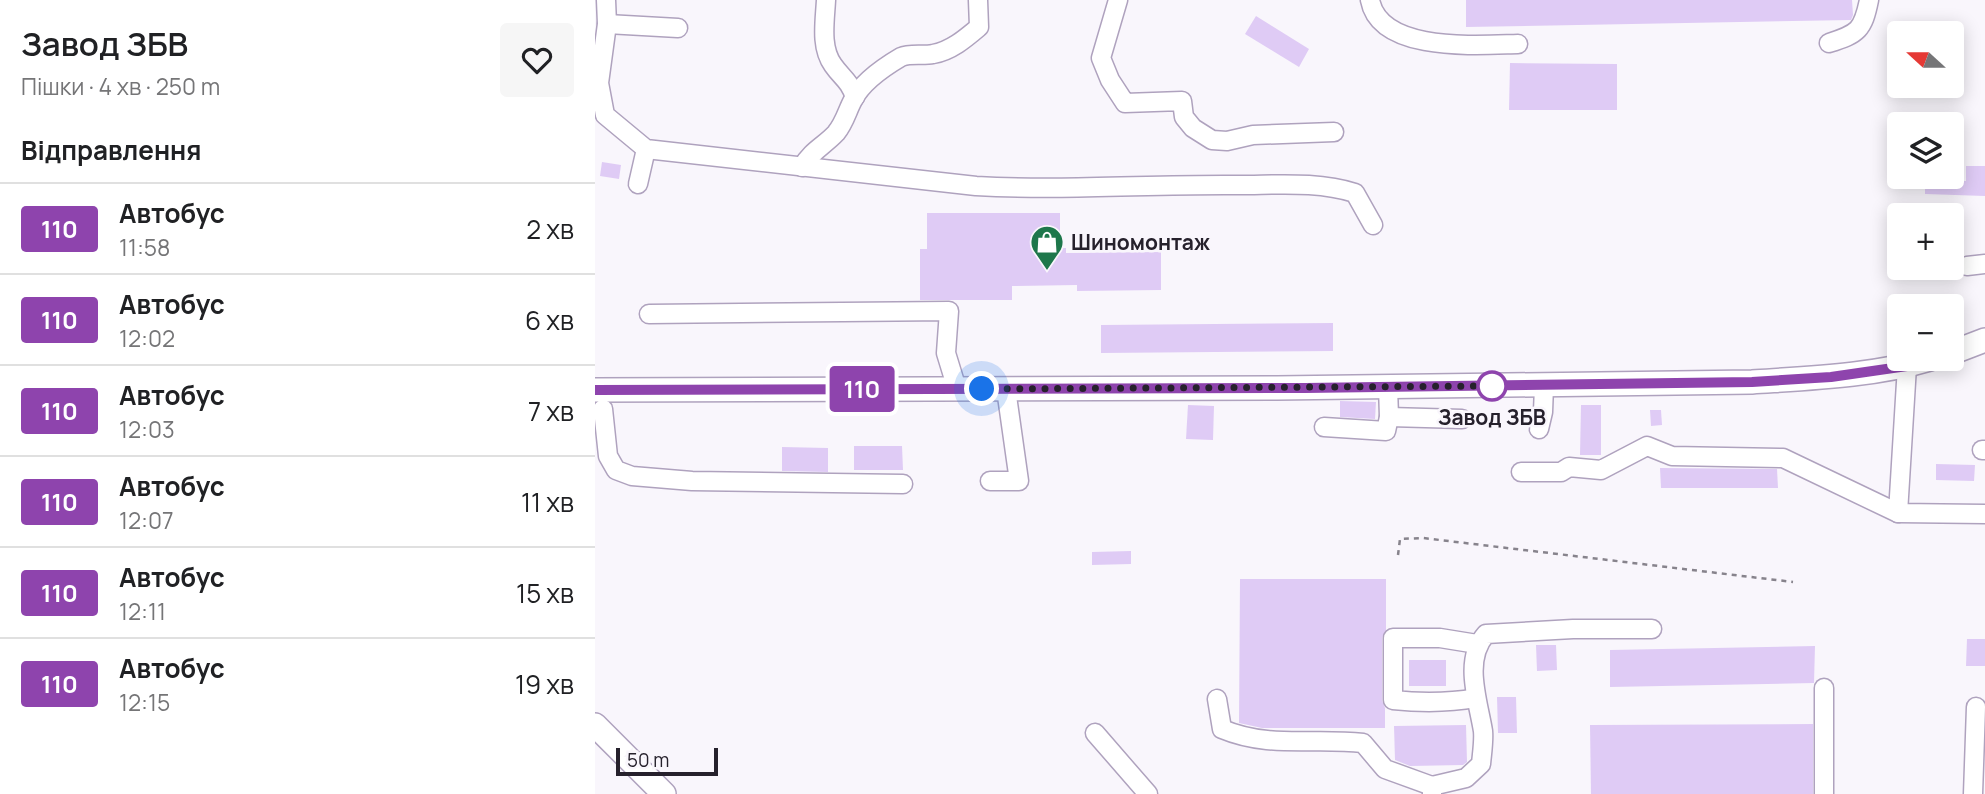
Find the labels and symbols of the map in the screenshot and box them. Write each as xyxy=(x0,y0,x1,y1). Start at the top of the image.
north arrow xyxy=(1887,21,1963,98)
shop icon: Шиномонтаж xyxy=(1028,223,1066,272)
place label: Шиномонтаж xyxy=(1071,228,1210,256)
line badge: 110 xyxy=(822,366,902,412)
your location xyxy=(964,371,999,406)
marker: Завод ЗБВ xyxy=(1477,371,1507,401)
place label: Завод ЗБВ xyxy=(1438,403,1546,431)
scale bar xyxy=(616,745,717,777)

